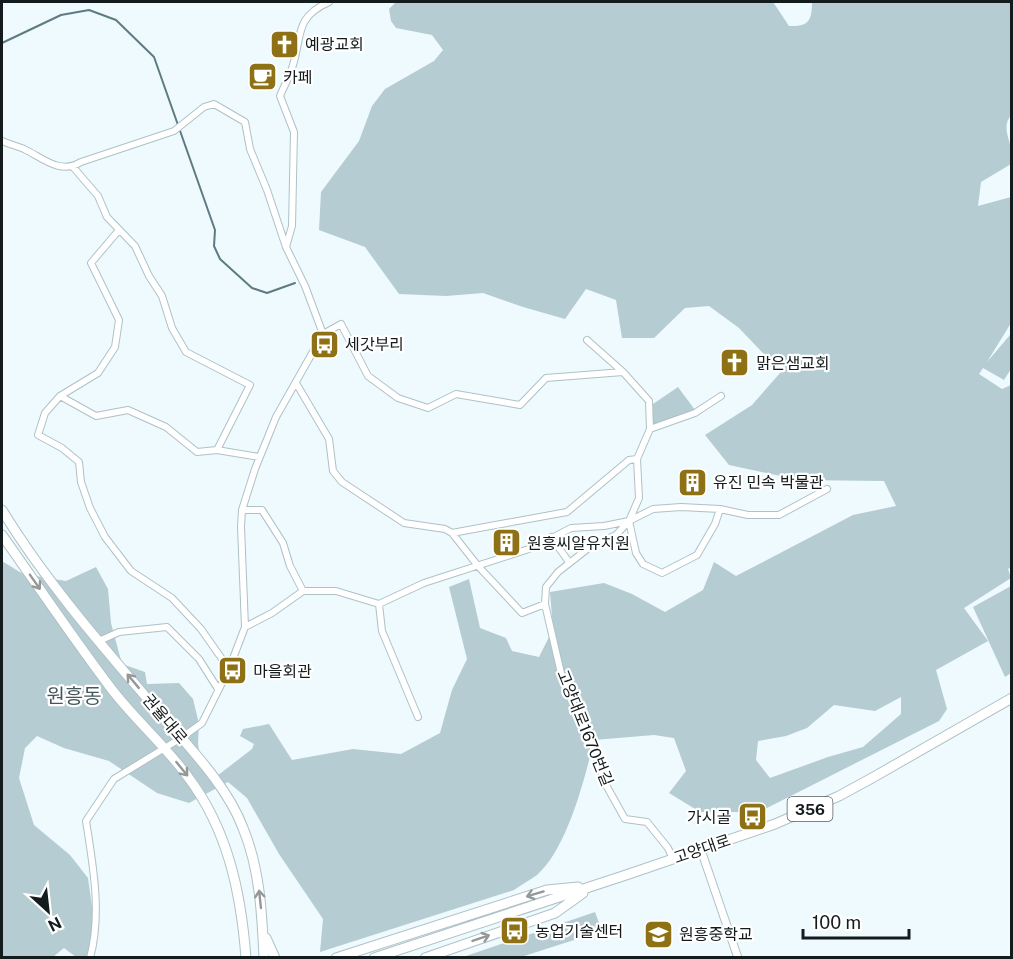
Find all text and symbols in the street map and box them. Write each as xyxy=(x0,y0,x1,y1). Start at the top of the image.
church icon: 예광교회 xyxy=(268,28,300,60)
place label: 예광교회 xyxy=(305,35,364,54)
cafe icon: 카페 xyxy=(246,61,278,93)
place label: 카페 xyxy=(283,68,312,87)
bus stop icon: 세갓부리 xyxy=(308,328,340,360)
place label: 세갓부리 xyxy=(345,335,404,354)
church icon: 맑은샘교회 xyxy=(719,347,751,379)
place label: 맑은샘교회 xyxy=(756,354,830,373)
building icon: 유진 민속 박물관 xyxy=(676,466,708,498)
place label: 유진 민속 박물관 xyxy=(713,473,824,492)
building icon: 원흥씨알유치원 xyxy=(490,527,522,559)
place label: 원흥씨알유치원 xyxy=(527,534,630,553)
one-way arrow xyxy=(29,574,41,590)
bus stop icon: 마을회관 xyxy=(216,655,248,687)
place label: 마을회관 xyxy=(253,662,312,681)
street label: 고양대로1670번길 xyxy=(553,667,617,789)
one-way arrow xyxy=(126,673,139,689)
district label: 원흥동 xyxy=(46,684,102,708)
street label: 권율대로 xyxy=(139,690,191,748)
one-way arrow xyxy=(175,761,188,777)
road number: 356 xyxy=(788,797,832,821)
bus stop icon: 가시골 xyxy=(736,801,768,833)
place label: 가시골 xyxy=(687,808,731,827)
street label: 고양대로 xyxy=(671,830,733,868)
north arrow xyxy=(18,881,78,941)
one-way arrow xyxy=(526,889,545,900)
one-way arrow xyxy=(254,890,265,910)
scale bar xyxy=(803,902,910,940)
text: 100 m xyxy=(812,912,861,933)
text: N xyxy=(45,913,64,935)
bus stop icon: 농업기술센터 xyxy=(498,915,530,947)
school or university icon: 원흥중학교 xyxy=(642,918,674,950)
place label: 농업기술센터 xyxy=(535,922,623,941)
place label: 원흥중학교 xyxy=(679,925,753,944)
one-way arrow xyxy=(471,932,490,943)

